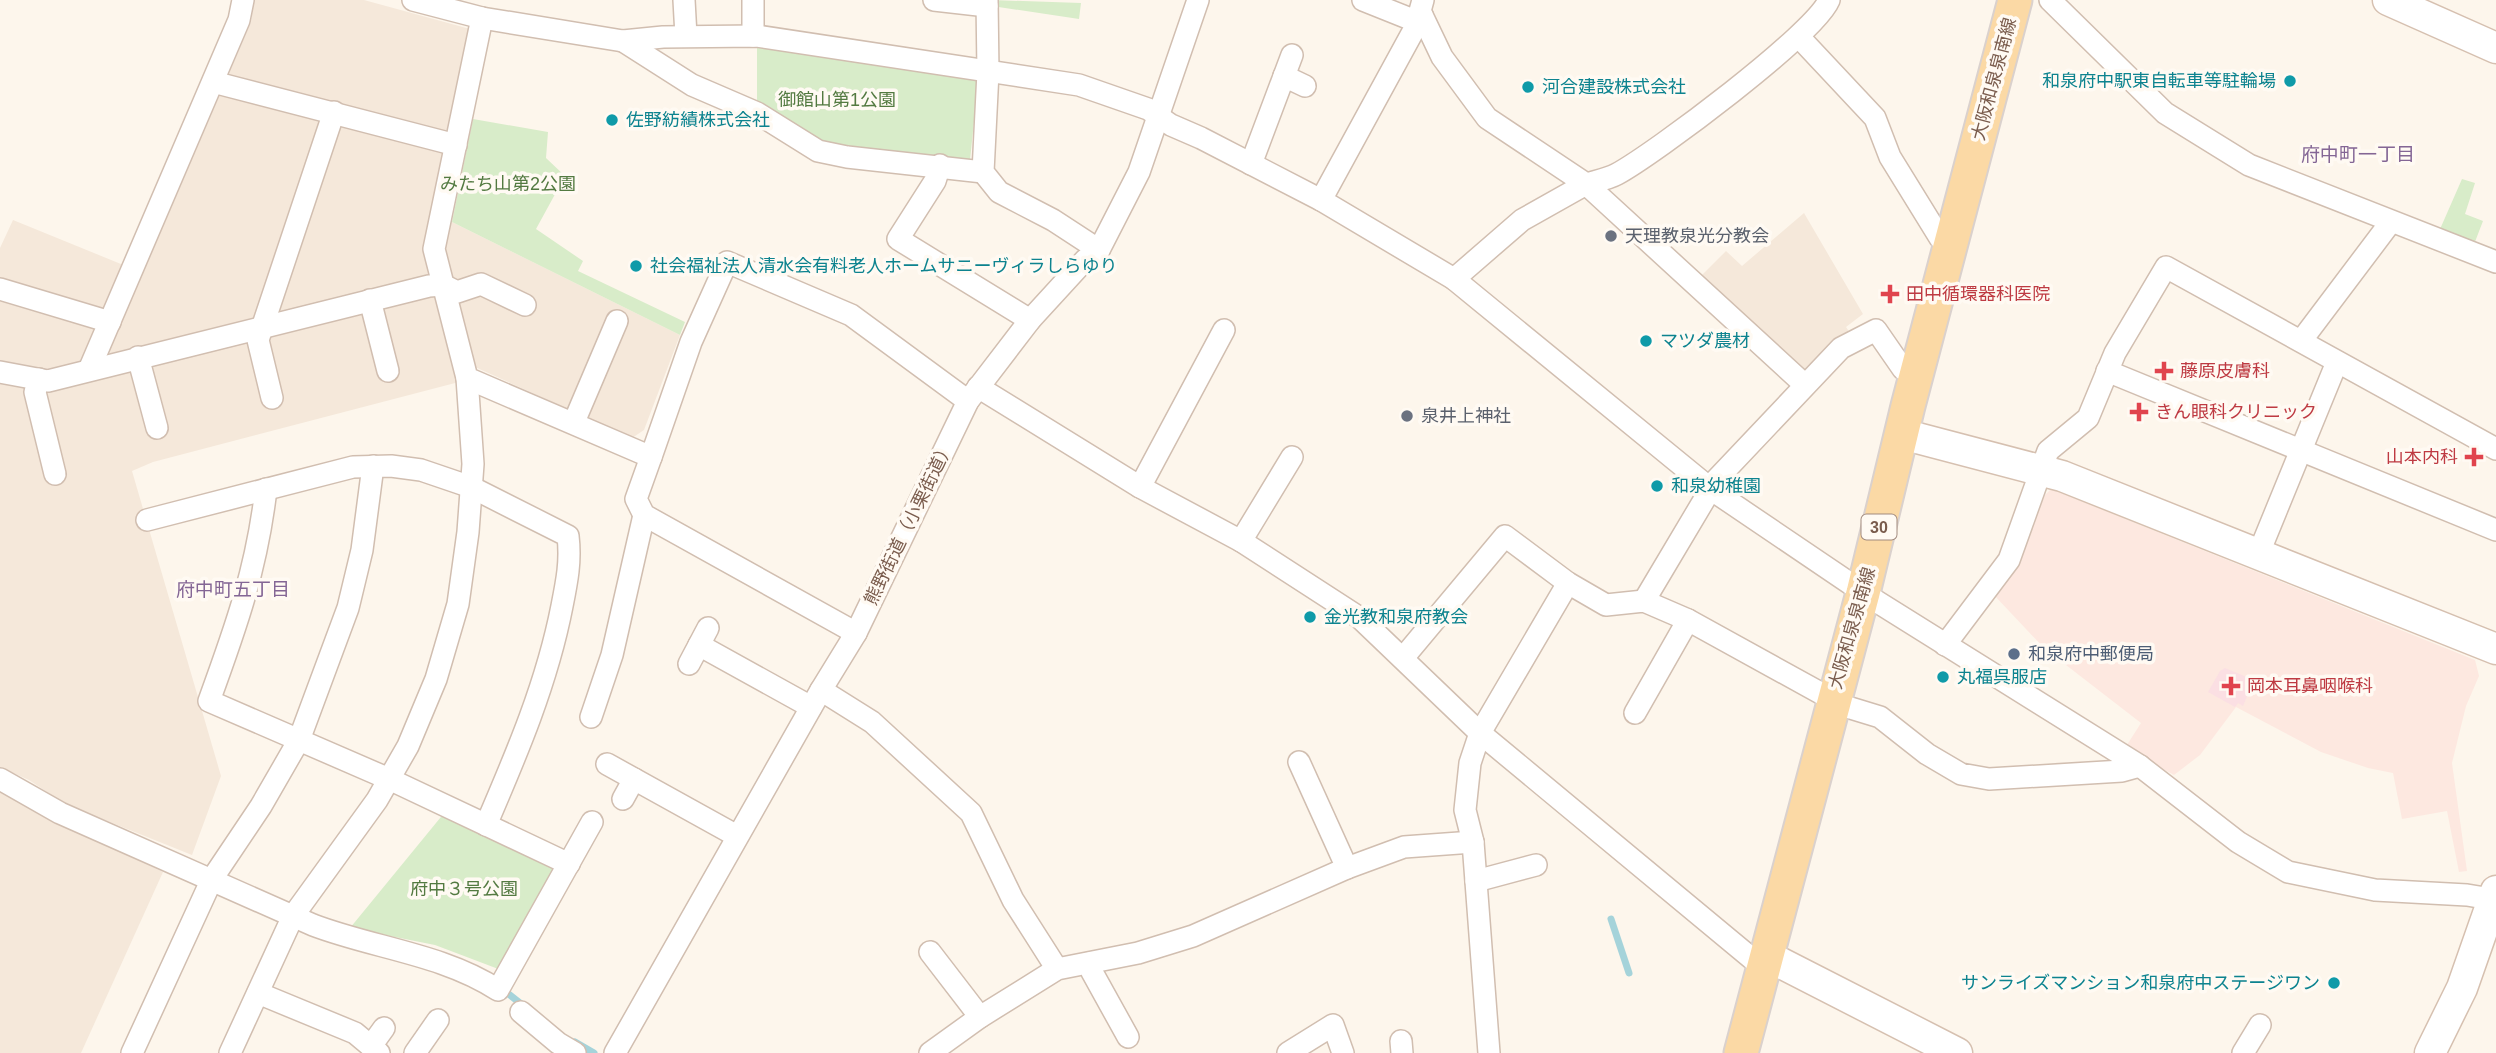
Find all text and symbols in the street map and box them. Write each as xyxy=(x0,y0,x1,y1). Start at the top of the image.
street label: 大阪和泉泉南線 xyxy=(1968,16,2020,142)
place label: 和泉府中駅東自転車等駐輪場 xyxy=(2042,71,2276,91)
marker: 和泉府中駅東自転車等駐輪場 xyxy=(2282,73,2298,89)
place label: 河合建設株式会社 xyxy=(1542,77,1686,97)
marker: 河合建設株式会社 xyxy=(1520,79,1536,95)
park label: 御館山第1公園 xyxy=(778,90,896,110)
place label: 佐野紡績株式会社 xyxy=(626,110,770,130)
marker: 佐野紡績株式会社 xyxy=(604,112,620,128)
district label: 府中町一丁目 xyxy=(2301,144,2415,165)
park label: みたち山第2公園 xyxy=(440,174,576,194)
place label: 天理教泉光分教会 xyxy=(1625,226,1769,246)
marker: 天理教泉光分教会 xyxy=(1603,228,1619,244)
place label: 社会福祉法人清水会有料老人ホームサニーヴィラしらゆり xyxy=(650,256,1117,276)
marker: 社会福祉法人清水会有料老人ホームサニーヴィラしらゆり xyxy=(628,258,644,274)
marker: 田中循環器科医院 xyxy=(1880,284,1900,304)
place label: 田中循環器科医院 xyxy=(1906,284,2050,304)
place label: マツダ農材 xyxy=(1660,331,1750,351)
marker: マツダ農材 xyxy=(1638,333,1654,349)
marker: 藤原皮膚科 xyxy=(2154,361,2174,381)
place label: 藤原皮膚科 xyxy=(2180,361,2270,381)
marker: きん眼科クリニック xyxy=(2129,402,2149,422)
place label: きん眼科クリニック xyxy=(2155,402,2317,422)
place label: 泉井上神社 xyxy=(1421,406,1511,426)
marker: 泉井上神社 xyxy=(1399,408,1415,424)
street label: 熊野街道（小栗街道） xyxy=(861,438,957,608)
place label: 山本内科 xyxy=(2386,447,2458,467)
marker: 山本内科 xyxy=(2464,447,2484,467)
place label: 和泉幼稚園 xyxy=(1671,476,1761,496)
marker: 和泉幼稚園 xyxy=(1649,478,1665,494)
road number: 30 xyxy=(1862,514,1896,540)
street label: 大阪和泉泉南線 xyxy=(1825,565,1879,691)
district label: 府中町五丁目 xyxy=(176,579,290,600)
place label: 金光教和泉府教会 xyxy=(1324,607,1468,627)
marker: 金光教和泉府教会 xyxy=(1302,609,1318,625)
place label: 和泉府中郵便局 xyxy=(2028,644,2154,664)
marker: 和泉府中郵便局 xyxy=(2006,646,2022,662)
place label: 丸福呉服店 xyxy=(1957,667,2047,687)
marker: 丸福呉服店 xyxy=(1935,669,1951,685)
marker: 岡本耳鼻咽喉科 xyxy=(2221,676,2241,696)
place label: 岡本耳鼻咽喉科 xyxy=(2247,676,2373,696)
park label: 府中３号公園 xyxy=(410,879,518,899)
place label: サンライズマンション和泉府中ステージワン xyxy=(1961,973,2320,993)
marker: サンライズマンション和泉府中ステージワン xyxy=(2326,975,2342,991)

